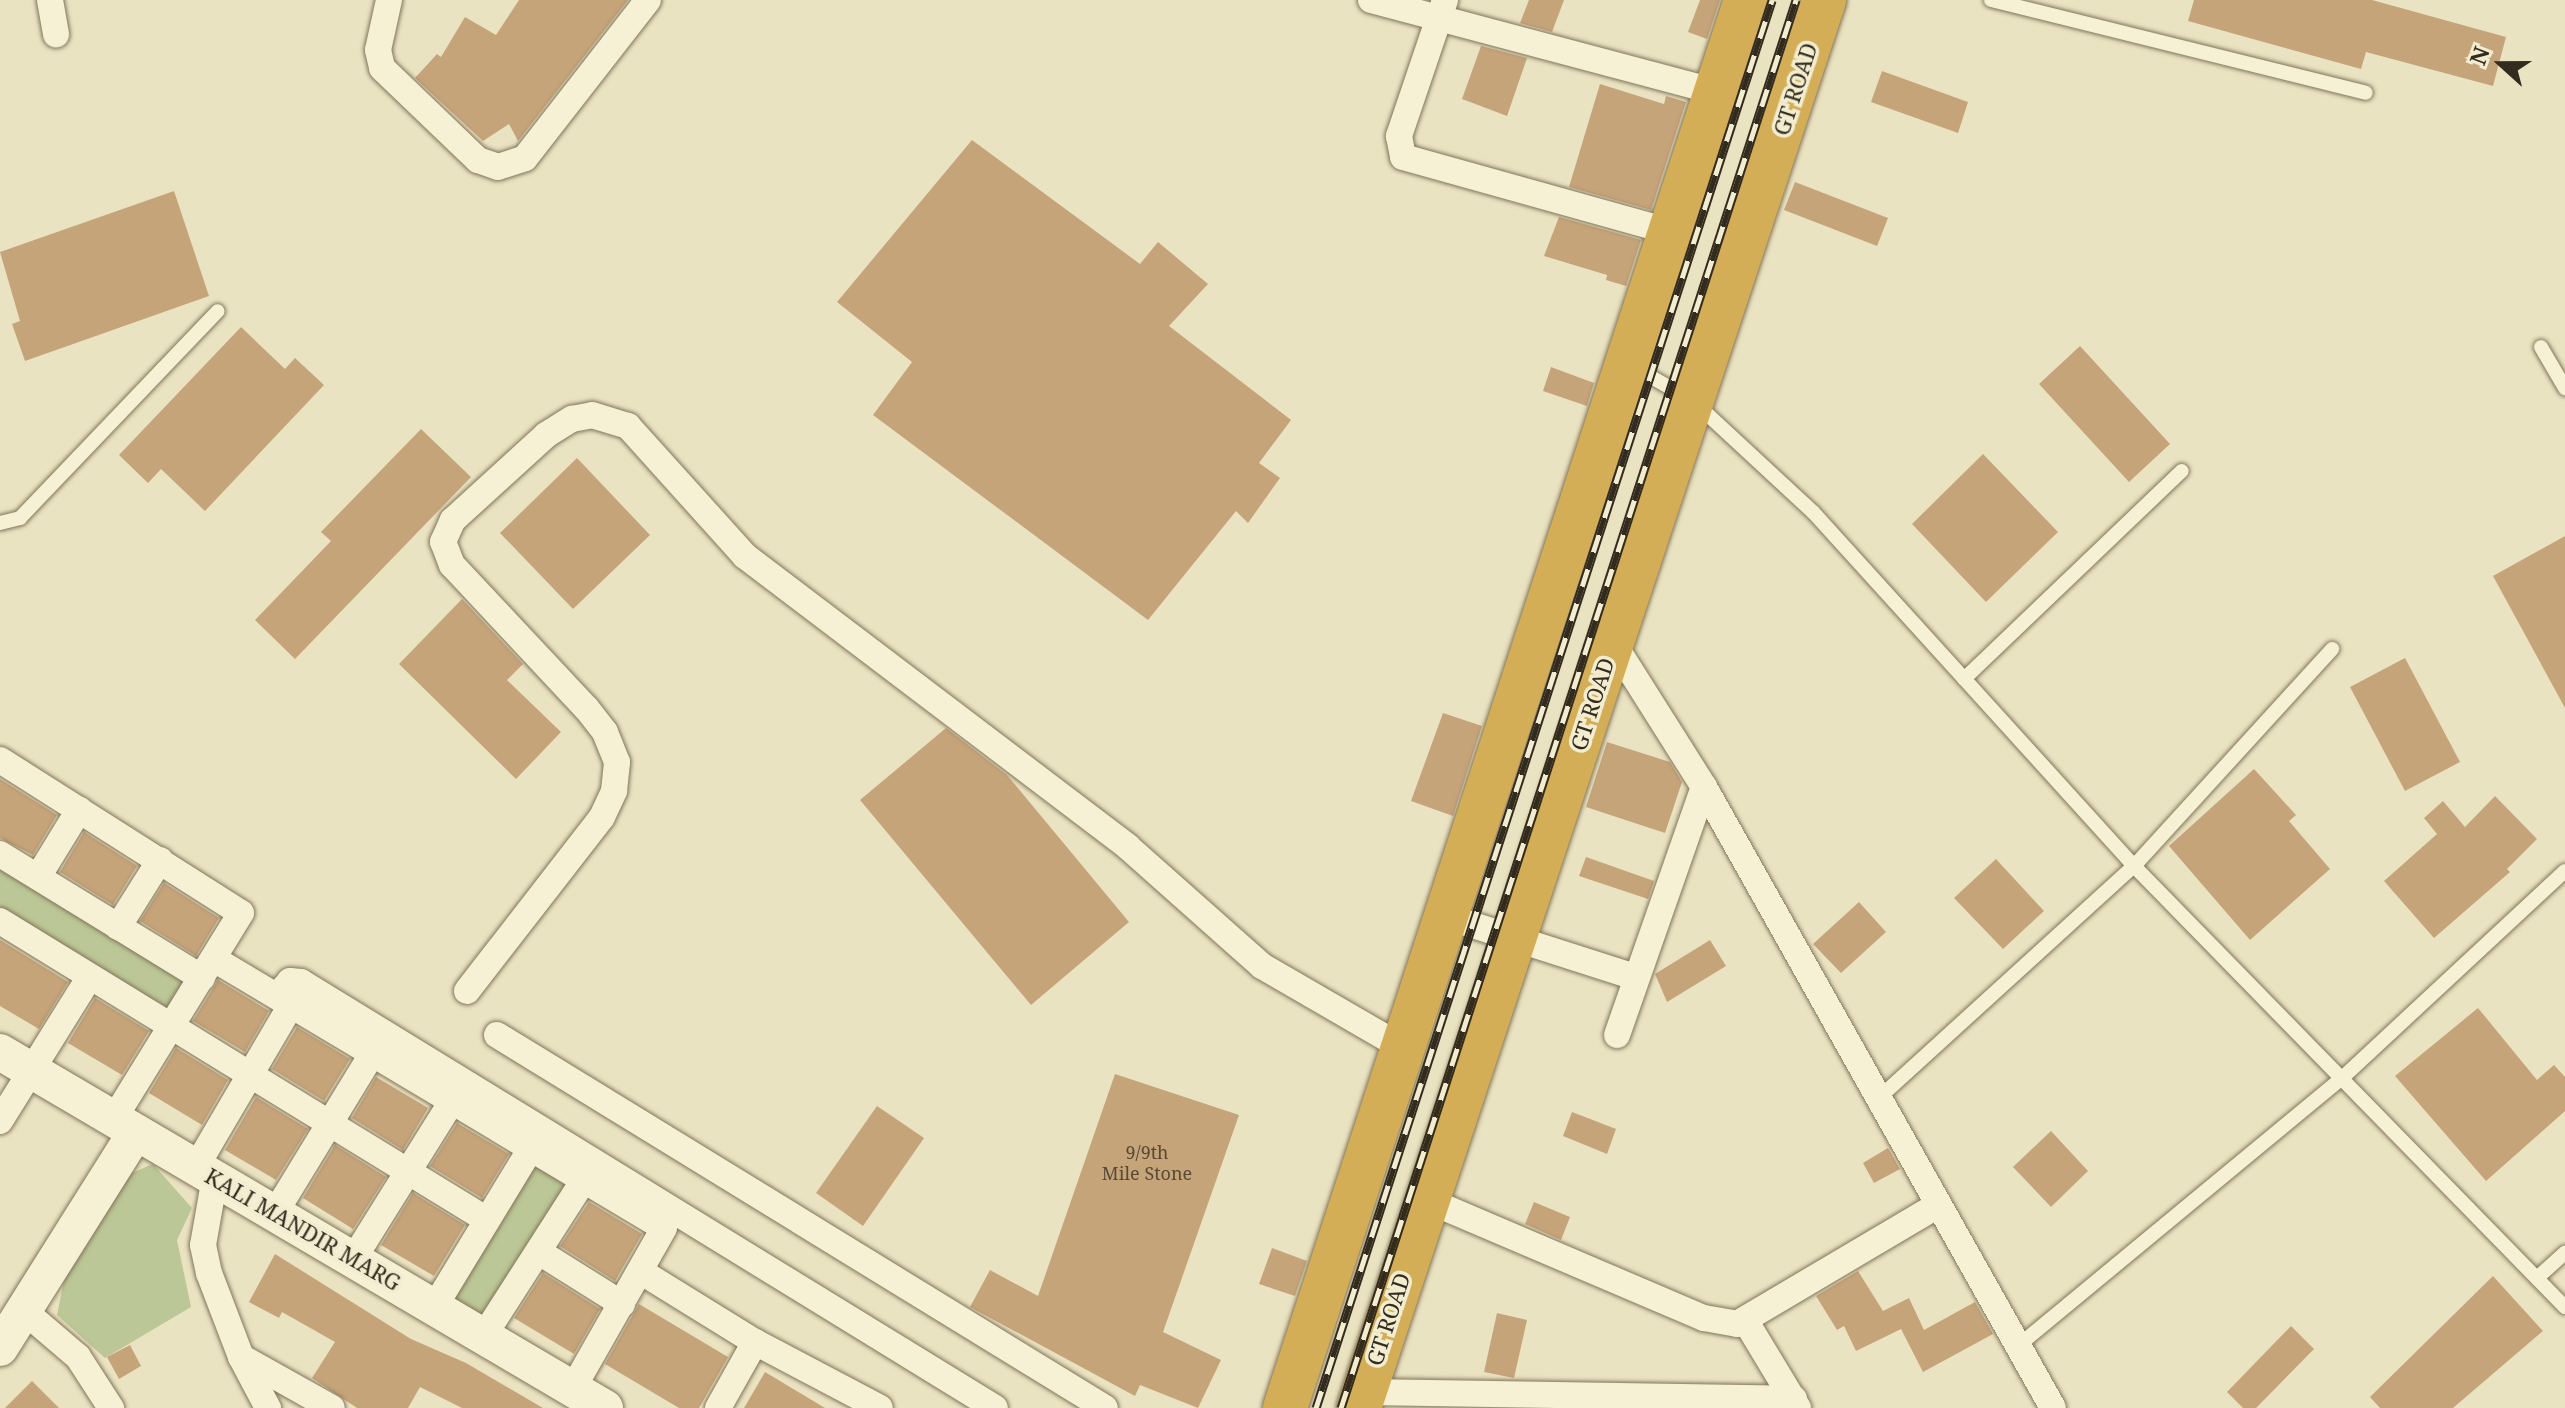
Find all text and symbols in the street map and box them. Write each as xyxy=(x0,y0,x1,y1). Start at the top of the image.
north arrow xyxy=(2461,24,2541,104)
street label: GT ROAD xyxy=(1768,39,1822,139)
text: N xyxy=(2461,42,2496,69)
street label: GT ROAD xyxy=(1565,654,1619,754)
house number: 9/9th Mile Stone xyxy=(1102,1142,1192,1184)
street label: KALI MANDIR MARG xyxy=(201,1162,405,1296)
street label: GT ROAD xyxy=(1361,1269,1415,1369)

